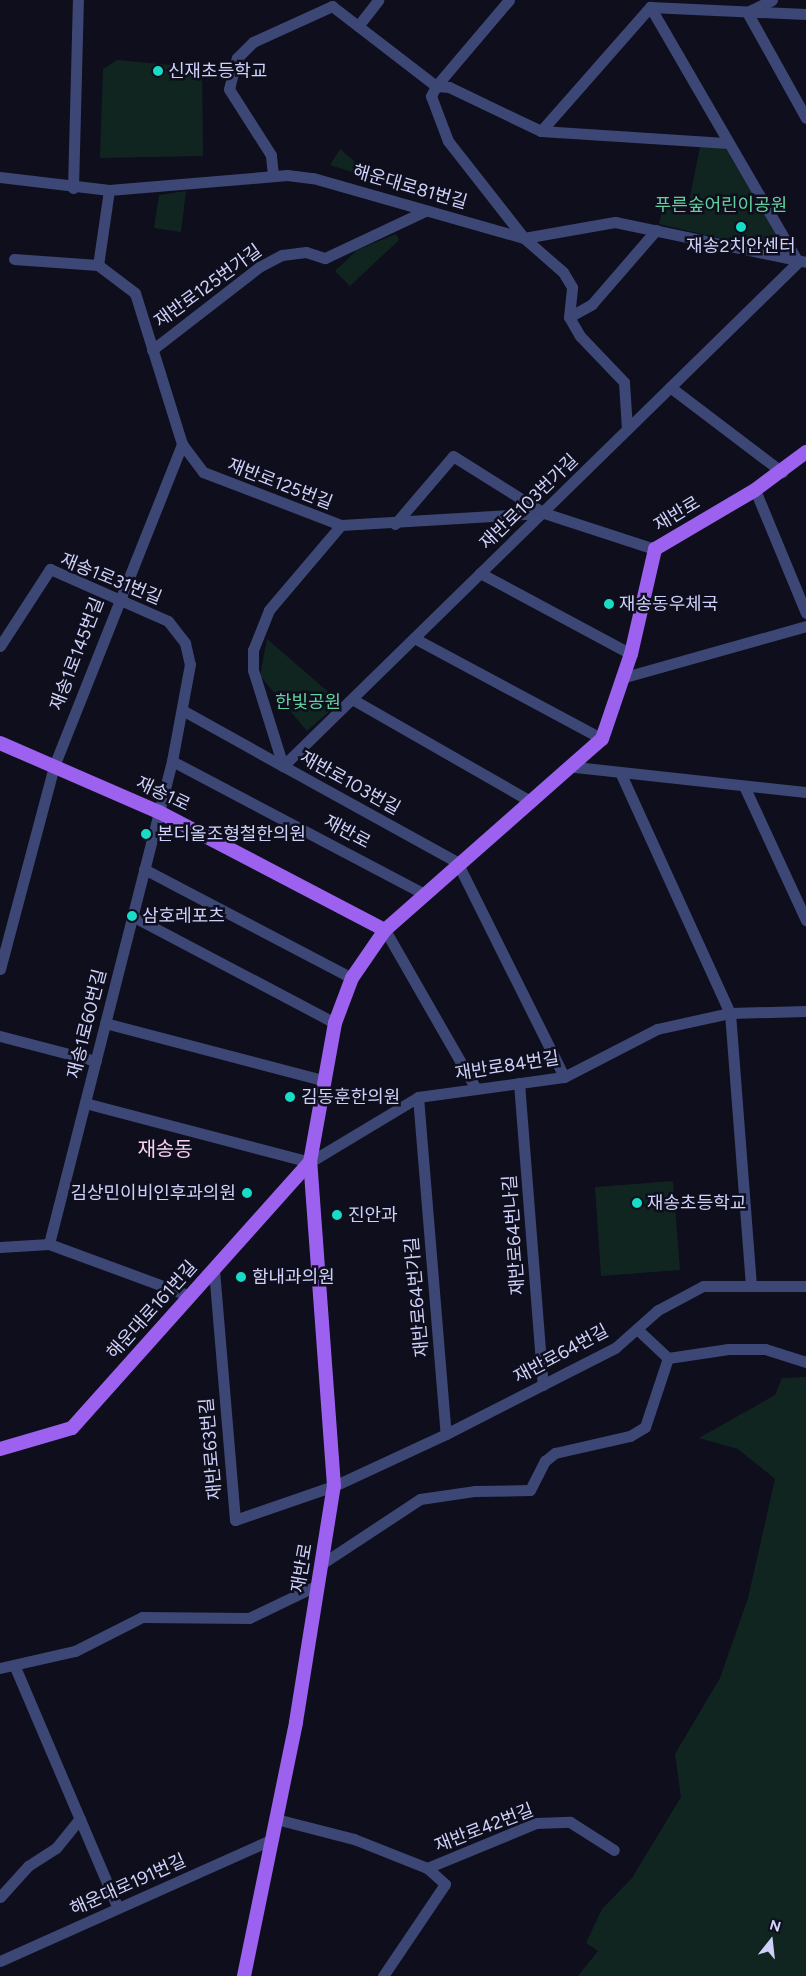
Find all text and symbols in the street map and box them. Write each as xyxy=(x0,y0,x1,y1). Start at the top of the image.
place label: 신재초등학교 xyxy=(168,60,267,82)
marker: 신재초등학교 xyxy=(152,65,164,77)
street label: 해운대로81번길 xyxy=(350,160,470,214)
park label: 푸른숲어린이공원 xyxy=(655,194,787,216)
marker: 재송2치안센터 xyxy=(735,221,747,233)
place label: 재송2치안센터 xyxy=(686,235,796,257)
street label: 재반로125번가길 xyxy=(150,240,266,332)
street label: 재반로103번가길 xyxy=(475,450,583,554)
street label: 재반로125번길 xyxy=(224,454,336,514)
street label: 재반로 xyxy=(650,492,704,536)
street label: 재송1로31번길 xyxy=(57,549,165,609)
place label: 재송동우체국 xyxy=(619,593,718,615)
street label: 재송1로145번길 xyxy=(46,594,108,714)
marker: 재송동우체국 xyxy=(603,598,615,610)
park label: 한빛공원 xyxy=(275,691,341,713)
street label: 재반로103번길 xyxy=(296,747,404,819)
street label: 재송1로 xyxy=(133,772,193,816)
street label: 재반로 xyxy=(320,811,374,853)
place label: 본디올조형철한의원 xyxy=(157,823,306,845)
marker: 본디올조형철한의원 xyxy=(139,827,153,841)
place label: 삼호레포츠 xyxy=(142,905,225,927)
marker: 삼호레포츠 xyxy=(126,910,138,922)
street label: 재송1로60번길 xyxy=(63,967,111,1081)
street label: 재반로84번길 xyxy=(453,1047,561,1085)
place label: 김동훈한의원 xyxy=(301,1086,400,1108)
marker: 김동훈한의원 xyxy=(283,1090,297,1104)
district label: 재송동 xyxy=(137,1137,193,1161)
street label: 재반로64번나길 xyxy=(499,1174,529,1296)
place label: 김상민이비인후과의원 xyxy=(70,1182,236,1204)
marker: 김상민이비인후과의원 xyxy=(240,1186,254,1200)
place label: 재송초등학교 xyxy=(647,1192,746,1214)
marker: 재송초등학교 xyxy=(631,1197,643,1209)
place label: 진안과 xyxy=(348,1204,398,1226)
marker: 진안과 xyxy=(330,1208,344,1222)
street label: 재반로64번가길 xyxy=(401,1236,433,1358)
street label: 해운대로161번길 xyxy=(102,1257,202,1363)
place label: 함내과의원 xyxy=(252,1266,335,1288)
marker: 함내과의원 xyxy=(234,1270,248,1284)
street label: 재반로64번길 xyxy=(510,1320,612,1388)
street label: 재반로63번길 xyxy=(196,1397,226,1501)
street label: 재반로 xyxy=(287,1542,317,1594)
street label: 재반로42번길 xyxy=(432,1799,536,1857)
street label: 해운대로191번길 xyxy=(67,1850,189,1920)
north arrow xyxy=(746,1916,796,1966)
text: N xyxy=(768,1916,783,1936)

